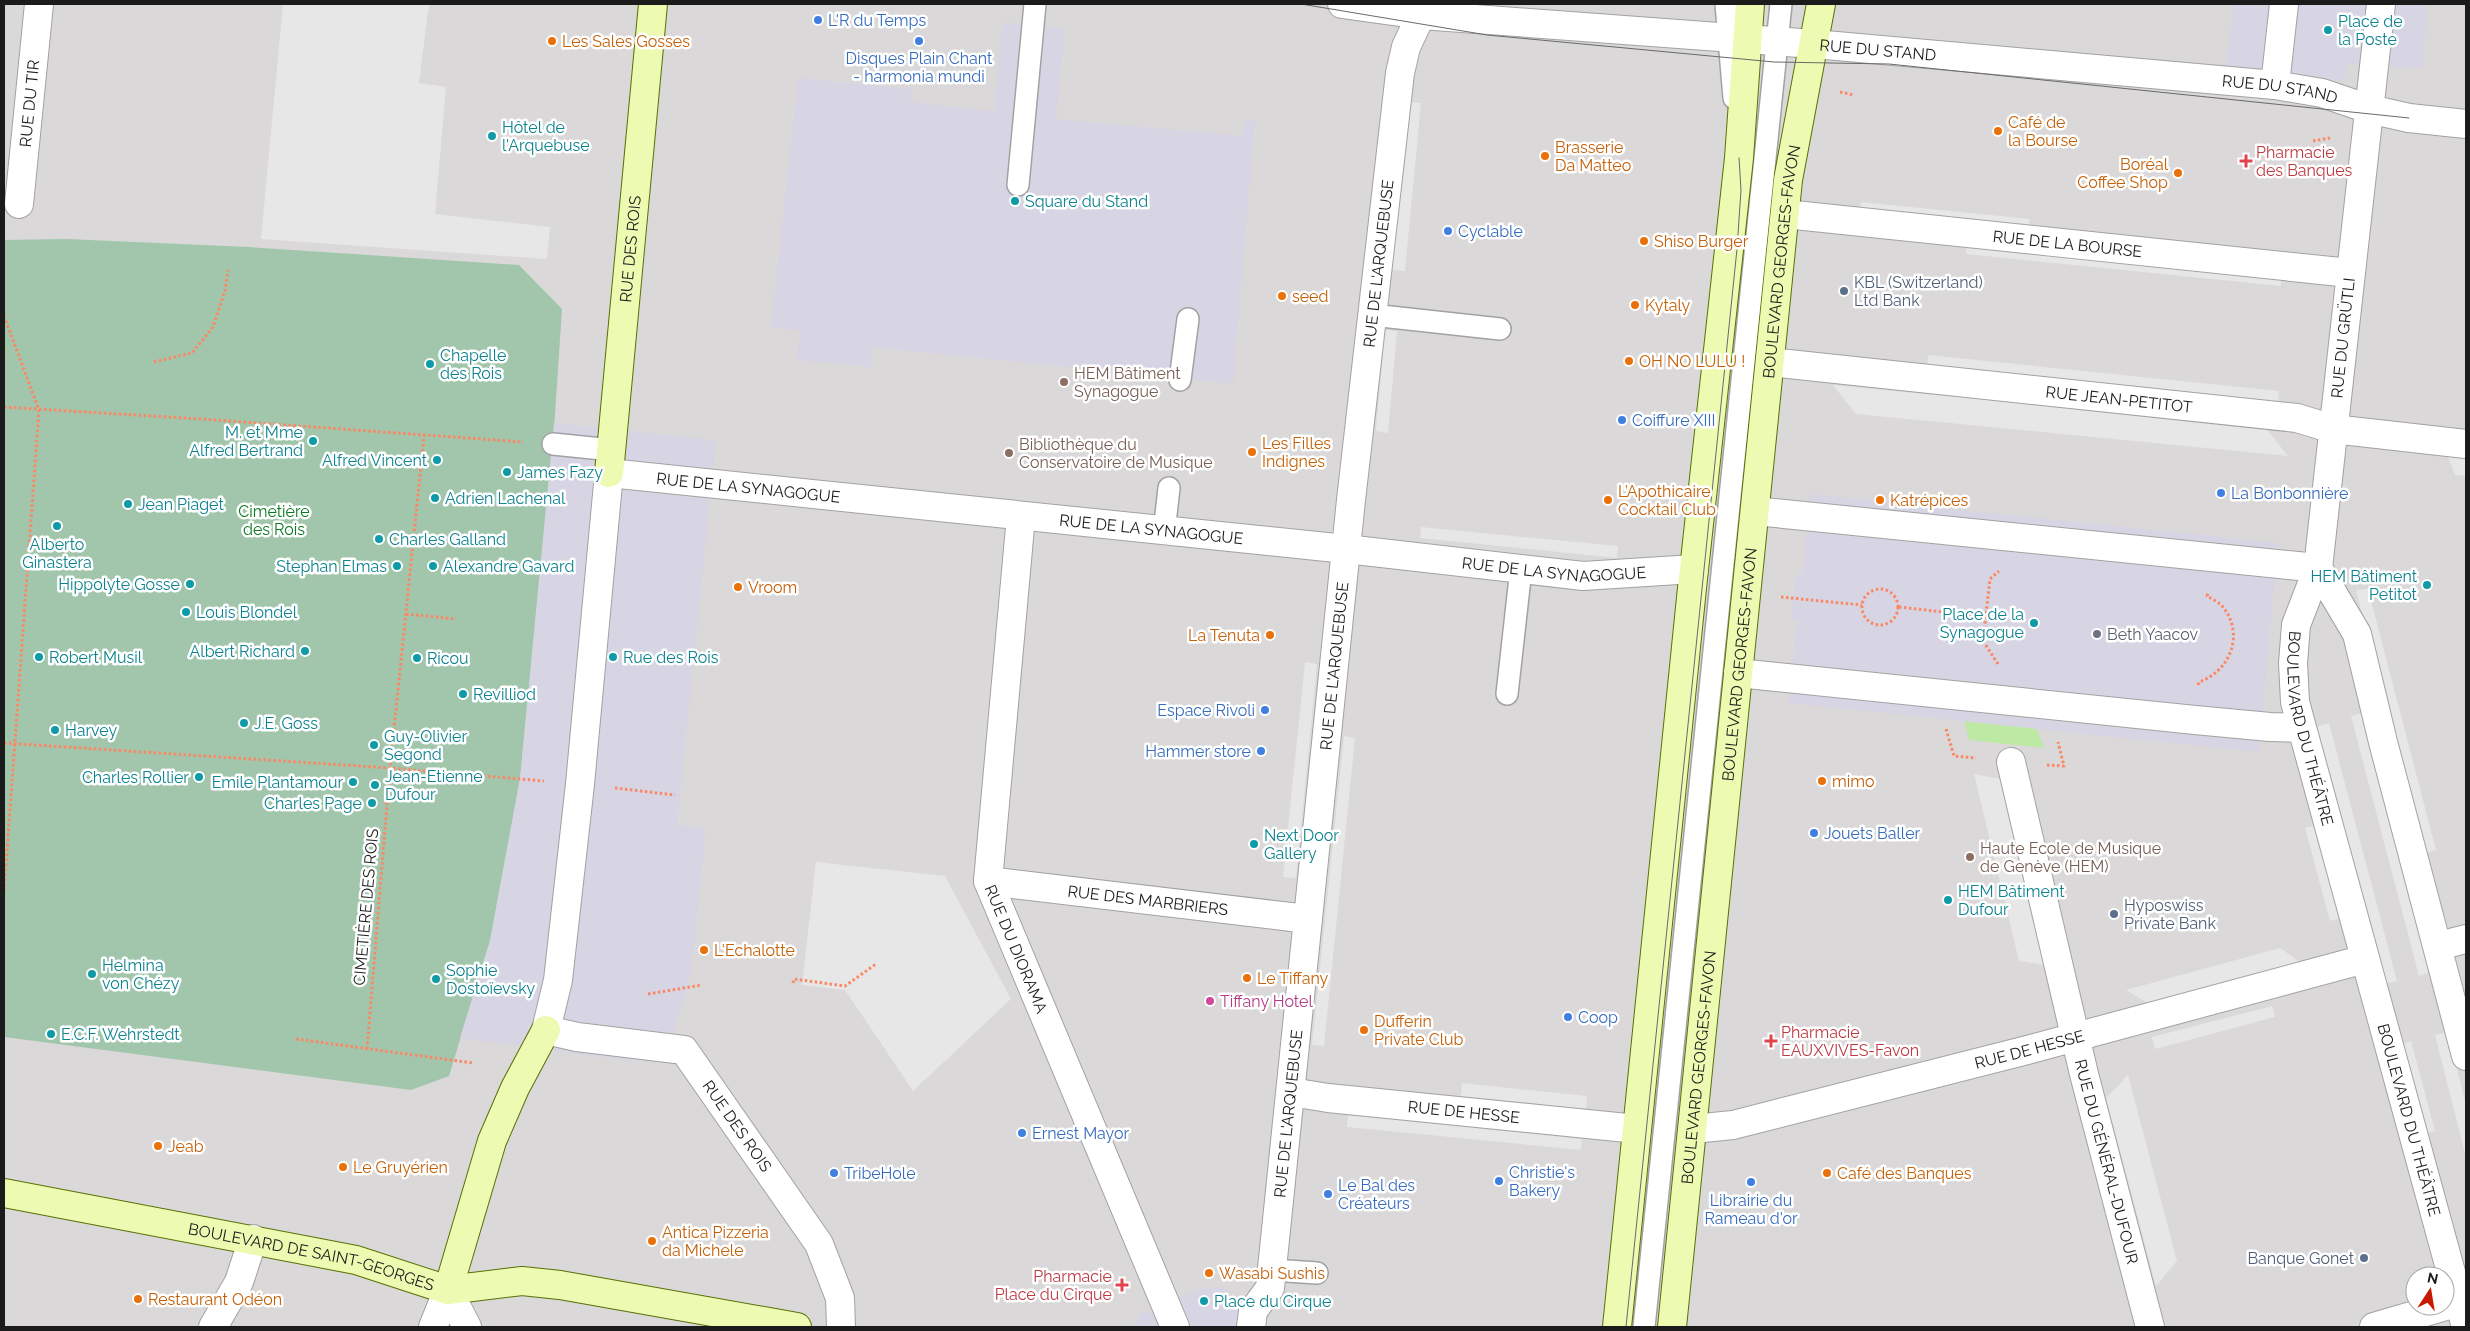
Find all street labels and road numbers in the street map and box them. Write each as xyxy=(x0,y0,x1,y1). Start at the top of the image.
street label: RUE DU STAND xyxy=(1819,35,1937,64)
street label: RUE DU TIR xyxy=(15,59,43,148)
street label: RUE DU STAND xyxy=(2221,71,2340,107)
street label: BOULEVARD GEORGES-FAVON xyxy=(1758,143,1804,379)
street label: RUE DE L'ARQUEBUSE xyxy=(1359,178,1397,348)
street label: RUE DES ROIS xyxy=(616,194,645,303)
street label: RUE DE LA BOURSE xyxy=(1992,226,2143,261)
street label: RUE DU GRÜTLI xyxy=(2326,277,2359,399)
street label: RUE JEAN-PETITOT xyxy=(2045,382,2194,416)
street label: RUE DE LA SYNAGOGUE xyxy=(655,468,842,506)
street label: RUE DE LA SYNAGOGUE xyxy=(1058,510,1244,548)
street label: BOULEVARD GEORGES-FAVON xyxy=(1718,547,1760,782)
street label: RUE DE LA SYNAGOGUE xyxy=(1461,553,1647,586)
street label: RUE DE L'ARQUEBUSE xyxy=(1316,581,1352,751)
street label: BOULEVARD DU THÉÂTRE xyxy=(2283,630,2338,828)
street label: CIMETIÈRE DES ROIS xyxy=(349,827,382,986)
street label: RUE DES MARBRIERS xyxy=(1066,881,1230,919)
street label: RUE DU DIORAMA xyxy=(981,882,1052,1016)
street label: BOULEVARD GEORGES-FAVON xyxy=(1677,950,1720,1185)
street label: BOULEVARD DU THÉÂTRE xyxy=(2374,1021,2445,1219)
street label: RUE DE HESSE xyxy=(1973,1026,2086,1073)
street label: RUE DE L'ARQUEBUSE xyxy=(1270,1028,1306,1199)
street label: RUE DU GÉNÉRAL-DUFOUR xyxy=(2071,1057,2143,1266)
street label: RUE DES ROIS xyxy=(698,1077,776,1176)
street label: RUE DE HESSE xyxy=(1407,1097,1521,1127)
street label: BOULEVARD DE SAINT-GEORGES xyxy=(187,1219,437,1295)

